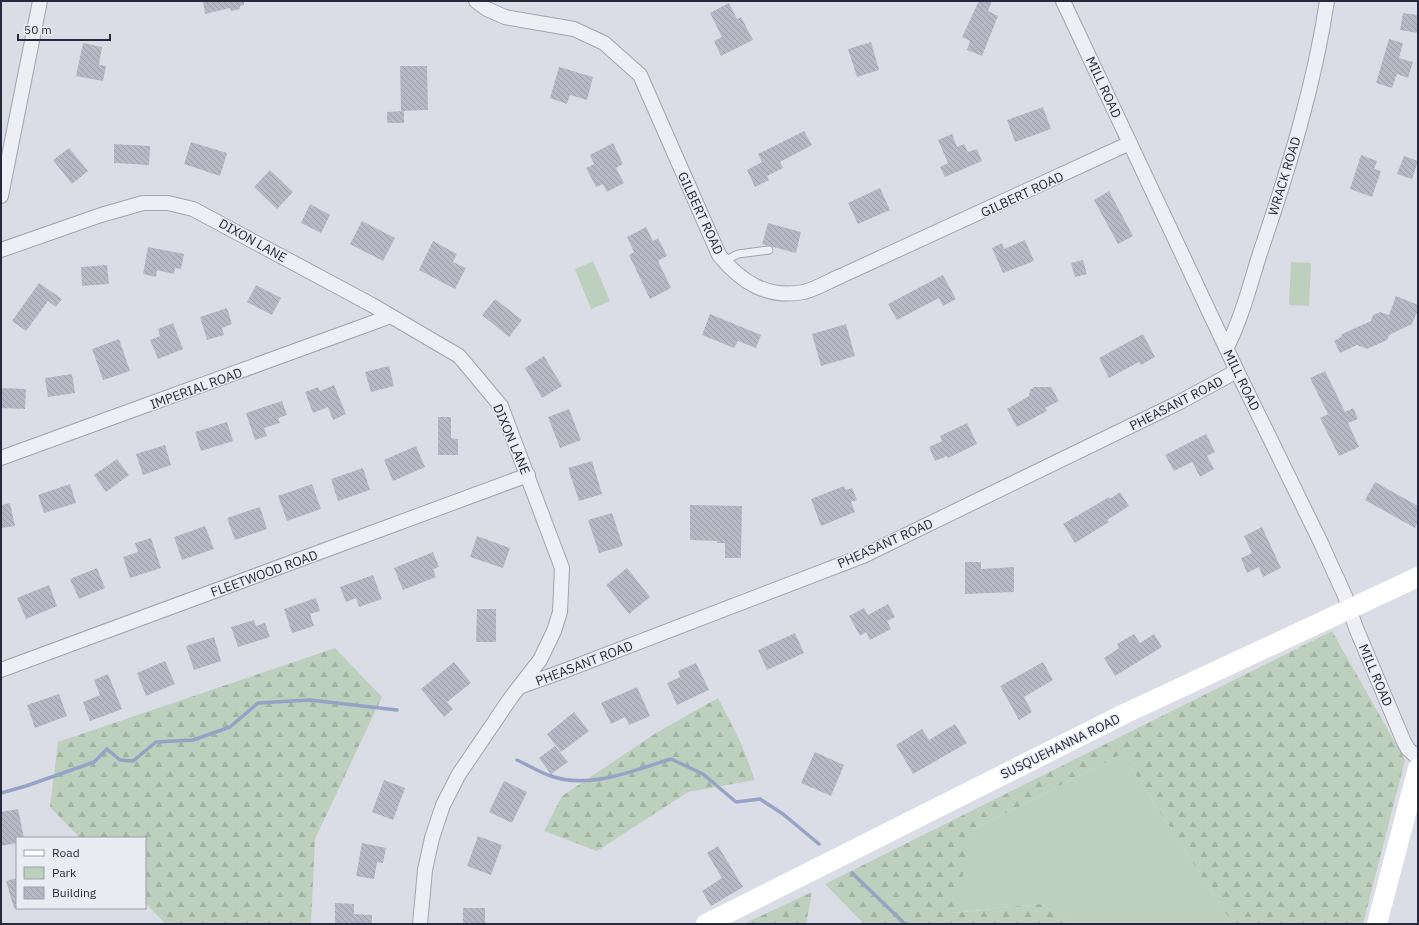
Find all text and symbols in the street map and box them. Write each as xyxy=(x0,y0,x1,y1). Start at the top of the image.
scale bar xyxy=(18,16,110,42)
text: 50 m xyxy=(24,22,52,37)
street label: MILL ROAD xyxy=(1082,54,1125,121)
street label: WRACK ROAD xyxy=(1264,135,1305,218)
street label: GILBERT ROAD xyxy=(978,168,1066,221)
street label: GILBERT ROAD xyxy=(674,169,727,257)
street label: DIXON LANE xyxy=(216,215,290,266)
street label: MILL ROAD xyxy=(1219,347,1264,414)
street label: IMPERIAL ROAD xyxy=(148,364,245,413)
street label: PHEASANT ROAD xyxy=(1127,373,1226,434)
street label: DIXON LANE xyxy=(489,401,534,477)
street label: PHEASANT ROAD xyxy=(835,515,936,572)
street label: FLEETWOOD ROAD xyxy=(208,546,320,601)
street label: PHEASANT ROAD xyxy=(533,637,635,690)
street label: MILL ROAD xyxy=(1355,641,1396,709)
street label: SUSQUEHANNA ROAD xyxy=(998,710,1123,783)
legend xyxy=(16,837,146,909)
text: Road xyxy=(52,845,80,860)
text: Park xyxy=(52,865,77,880)
text: Building xyxy=(52,885,97,900)

